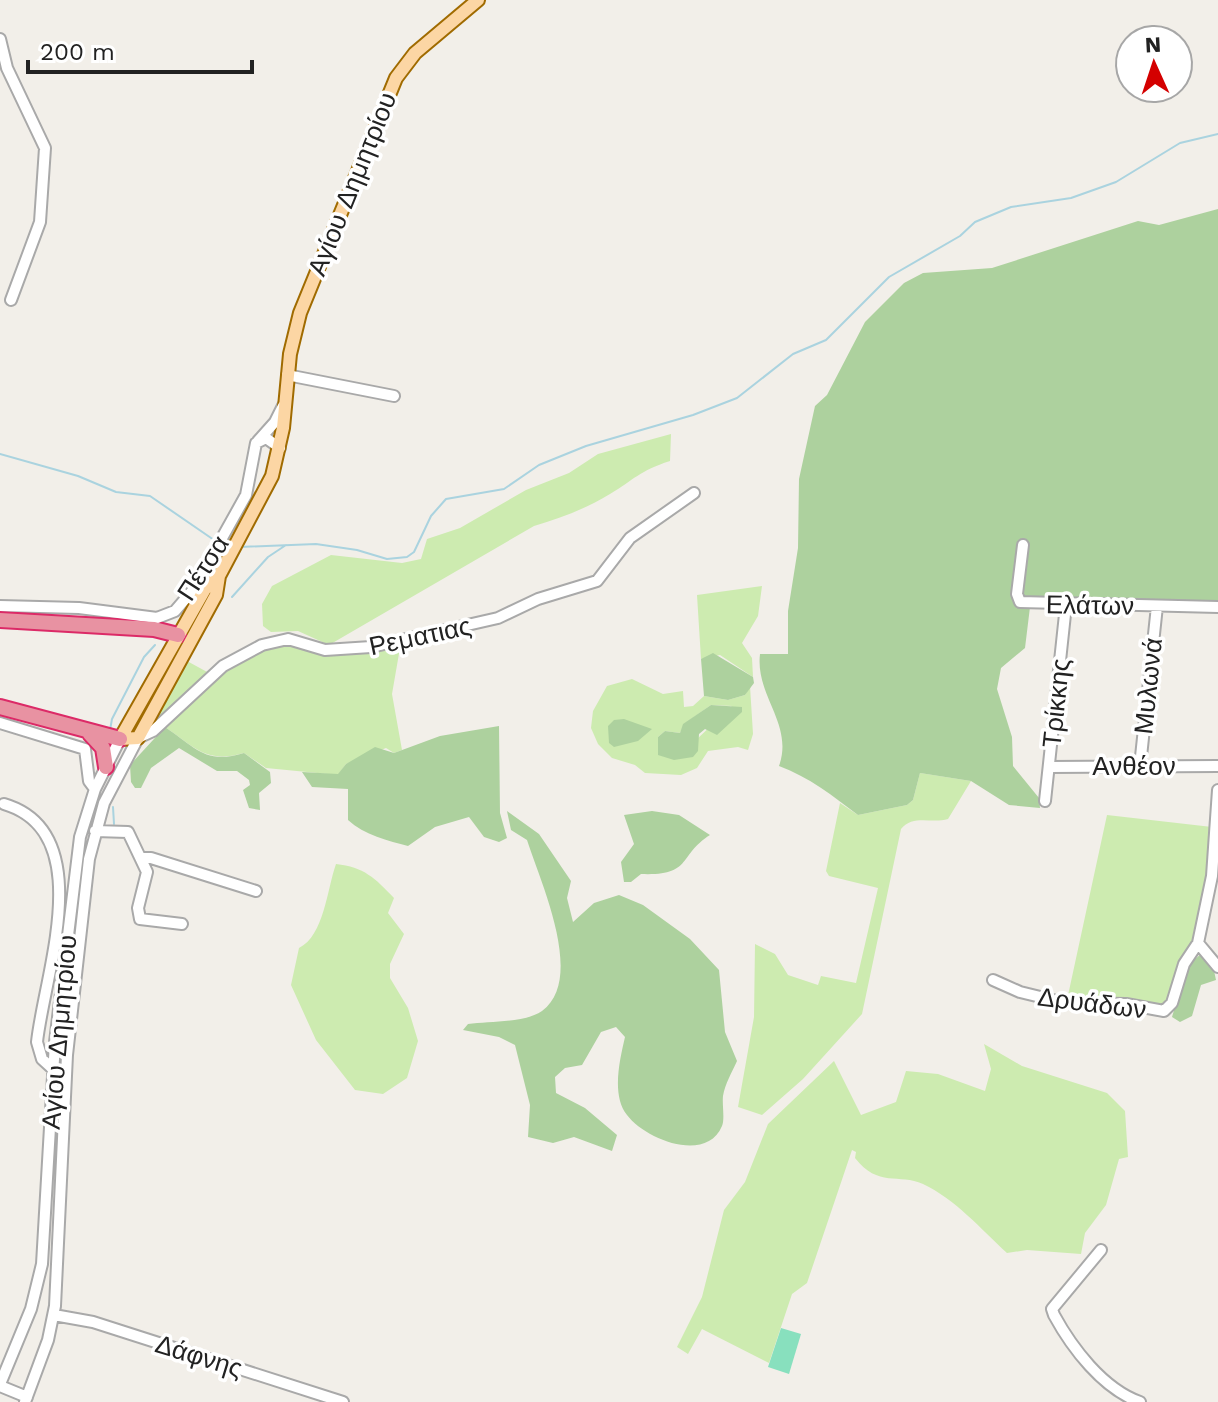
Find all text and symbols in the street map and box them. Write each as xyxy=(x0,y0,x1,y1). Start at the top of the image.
scale bar xyxy=(28,24,252,74)
north arrow xyxy=(1114,24,1194,104)
text: N xyxy=(1144,32,1162,57)
text: 200 m xyxy=(40,38,115,66)
street label: Αγίου Δημητρίου xyxy=(302,88,402,280)
street label: Πέτσα xyxy=(171,530,235,606)
street label: Ελάτων xyxy=(1046,589,1134,621)
street label: Ρεματιας xyxy=(366,611,474,661)
street label: Μυλωνά xyxy=(1128,636,1168,736)
street label: Τρίκκης xyxy=(1036,657,1076,749)
street label: Ανθέον xyxy=(1092,751,1176,781)
street label: Αγίου Δημητρίου xyxy=(36,933,82,1131)
street label: Δρυάδων xyxy=(1036,981,1148,1025)
street label: Δάφνης xyxy=(152,1329,246,1383)

